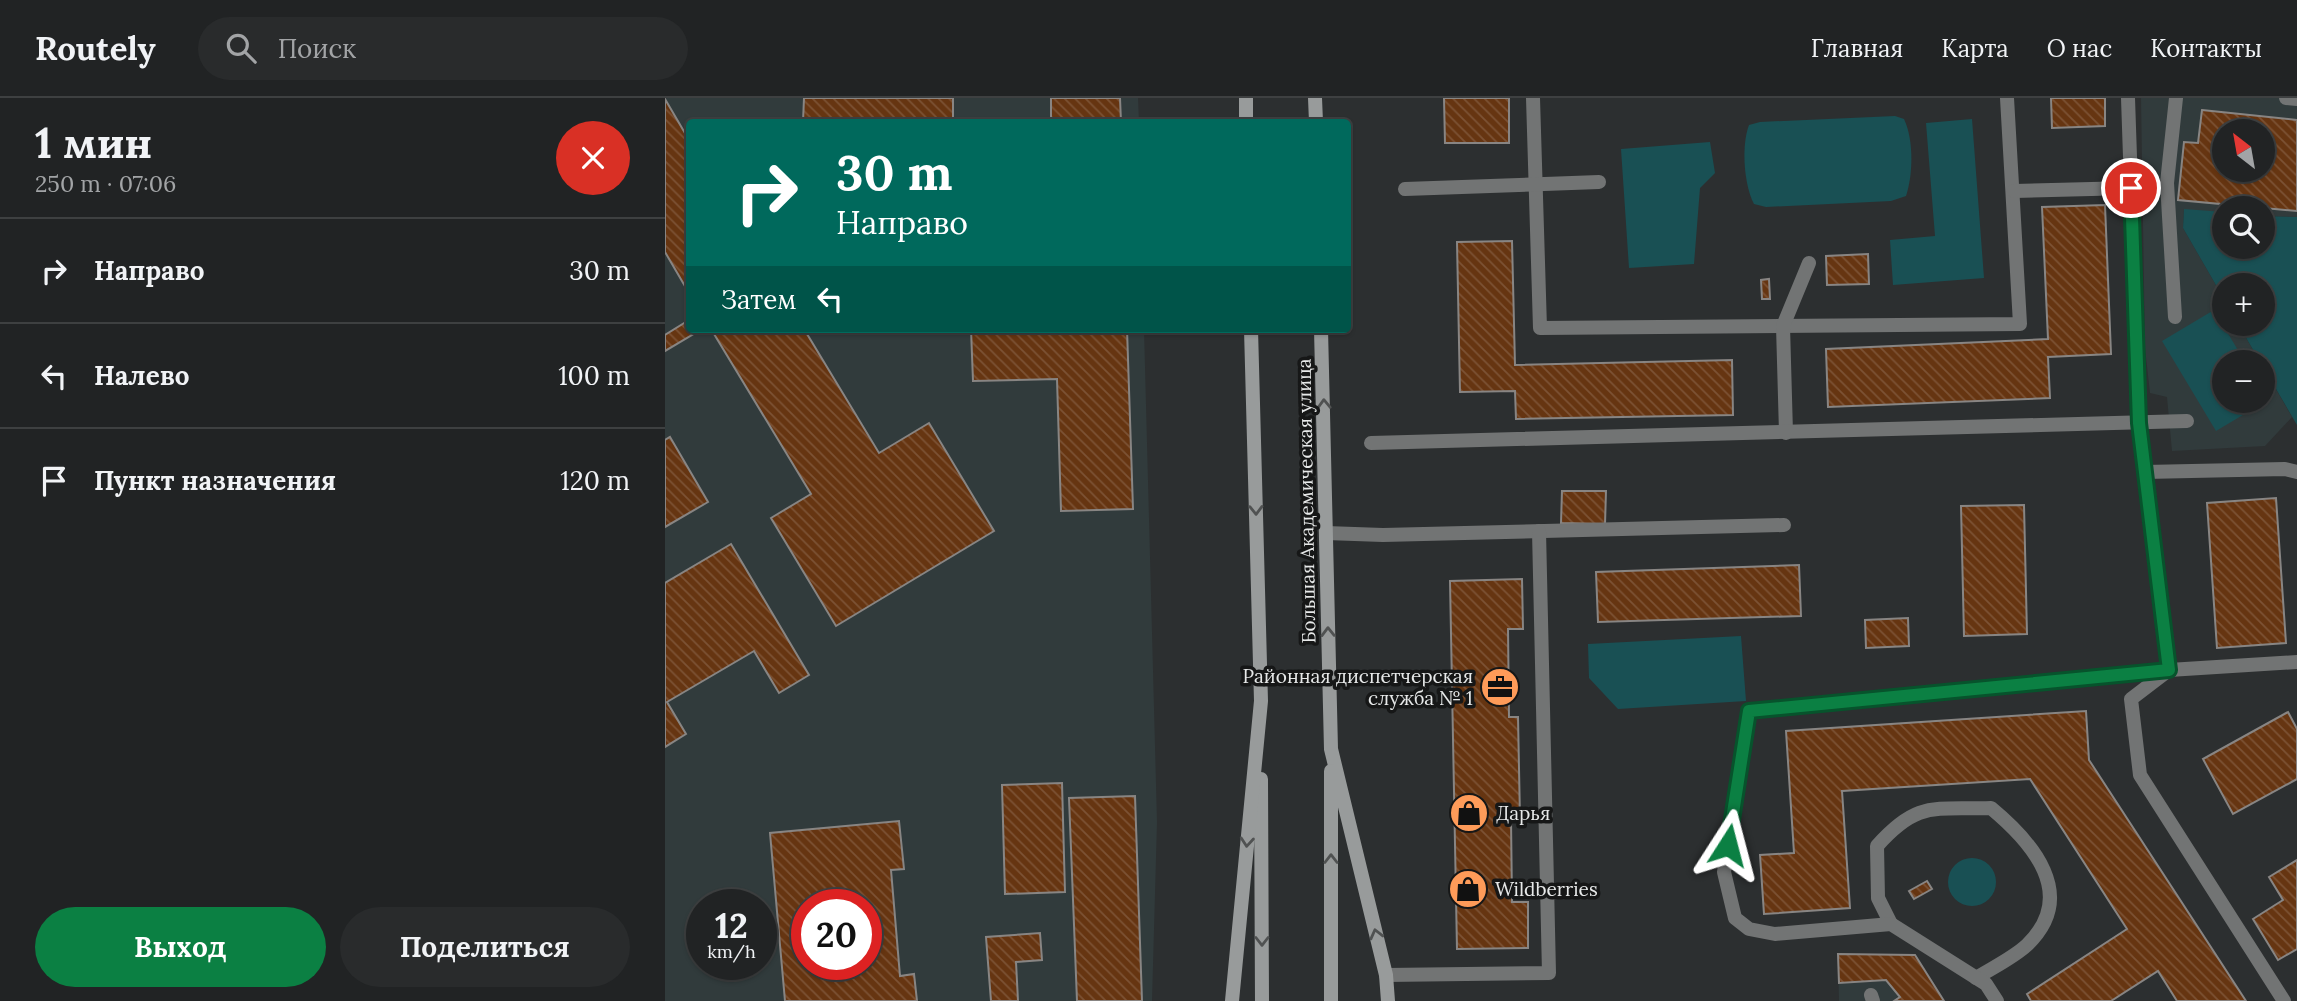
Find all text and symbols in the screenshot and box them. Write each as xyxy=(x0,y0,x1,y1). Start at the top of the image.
search box xyxy=(198,17,688,80)
text: Routely xyxy=(35,27,156,69)
icon: search xyxy=(222,29,260,67)
text: Поиск xyxy=(278,32,356,65)
text: Главная xyxy=(1811,33,1903,64)
text: Карта xyxy=(1941,33,2009,64)
text: О нас xyxy=(2047,33,2112,64)
text: Контакты xyxy=(2150,33,2262,64)
text: 1 мин xyxy=(35,116,152,170)
north arrow xyxy=(2212,119,2275,182)
map controls xyxy=(2212,119,2275,413)
button: close xyxy=(556,121,630,195)
text: 30 m xyxy=(836,141,953,203)
icon: right xyxy=(721,147,812,238)
pin xyxy=(2101,158,2161,218)
text: 250 m · 07:06 xyxy=(35,169,176,198)
icon: arrive xyxy=(2112,169,2150,207)
button: search xyxy=(2212,196,2275,259)
text: Направо xyxy=(836,202,968,243)
icon: right xyxy=(35,252,73,290)
text: Направо xyxy=(94,254,205,287)
text: 30 m xyxy=(569,254,630,287)
button: + xyxy=(2212,273,2275,336)
icon: left xyxy=(811,280,849,318)
text: Затем xyxy=(721,283,797,316)
button: − xyxy=(2212,350,2275,413)
icon: left xyxy=(35,357,73,395)
street label: Большая Академическая улица xyxy=(1292,358,1320,644)
text: Налево xyxy=(94,359,190,392)
text: 100 m xyxy=(558,359,630,392)
one-way arrow xyxy=(1316,398,1331,409)
icon: arrive xyxy=(35,462,73,500)
text: Пункт назначения xyxy=(94,464,336,497)
text: 120 m xyxy=(560,464,630,497)
one-way arrow xyxy=(1248,505,1264,516)
one-way arrow xyxy=(1321,626,1336,637)
place label: Районная диспетчерская служба № 1 xyxy=(1243,664,1473,710)
office icon: Районная диспетчерская служба № 1 xyxy=(1479,666,1521,708)
shop icon: Дарья xyxy=(1448,792,1490,834)
place label: Дарья xyxy=(1496,801,1550,825)
position arrow xyxy=(1691,808,1765,882)
one-way arrow xyxy=(1240,837,1255,848)
one-way arrow xyxy=(1323,854,1339,864)
shop icon: Wildberries xyxy=(1447,868,1489,910)
place label: Wildberries xyxy=(1495,877,1598,901)
speed limit sign: 20 xyxy=(791,889,882,980)
text: 12 xyxy=(715,903,748,948)
button: Выход xyxy=(35,907,326,987)
button: Поделиться xyxy=(340,907,630,987)
one-way arrow xyxy=(1370,928,1385,940)
one-way arrow xyxy=(1254,936,1270,946)
text: km/h xyxy=(707,940,756,963)

